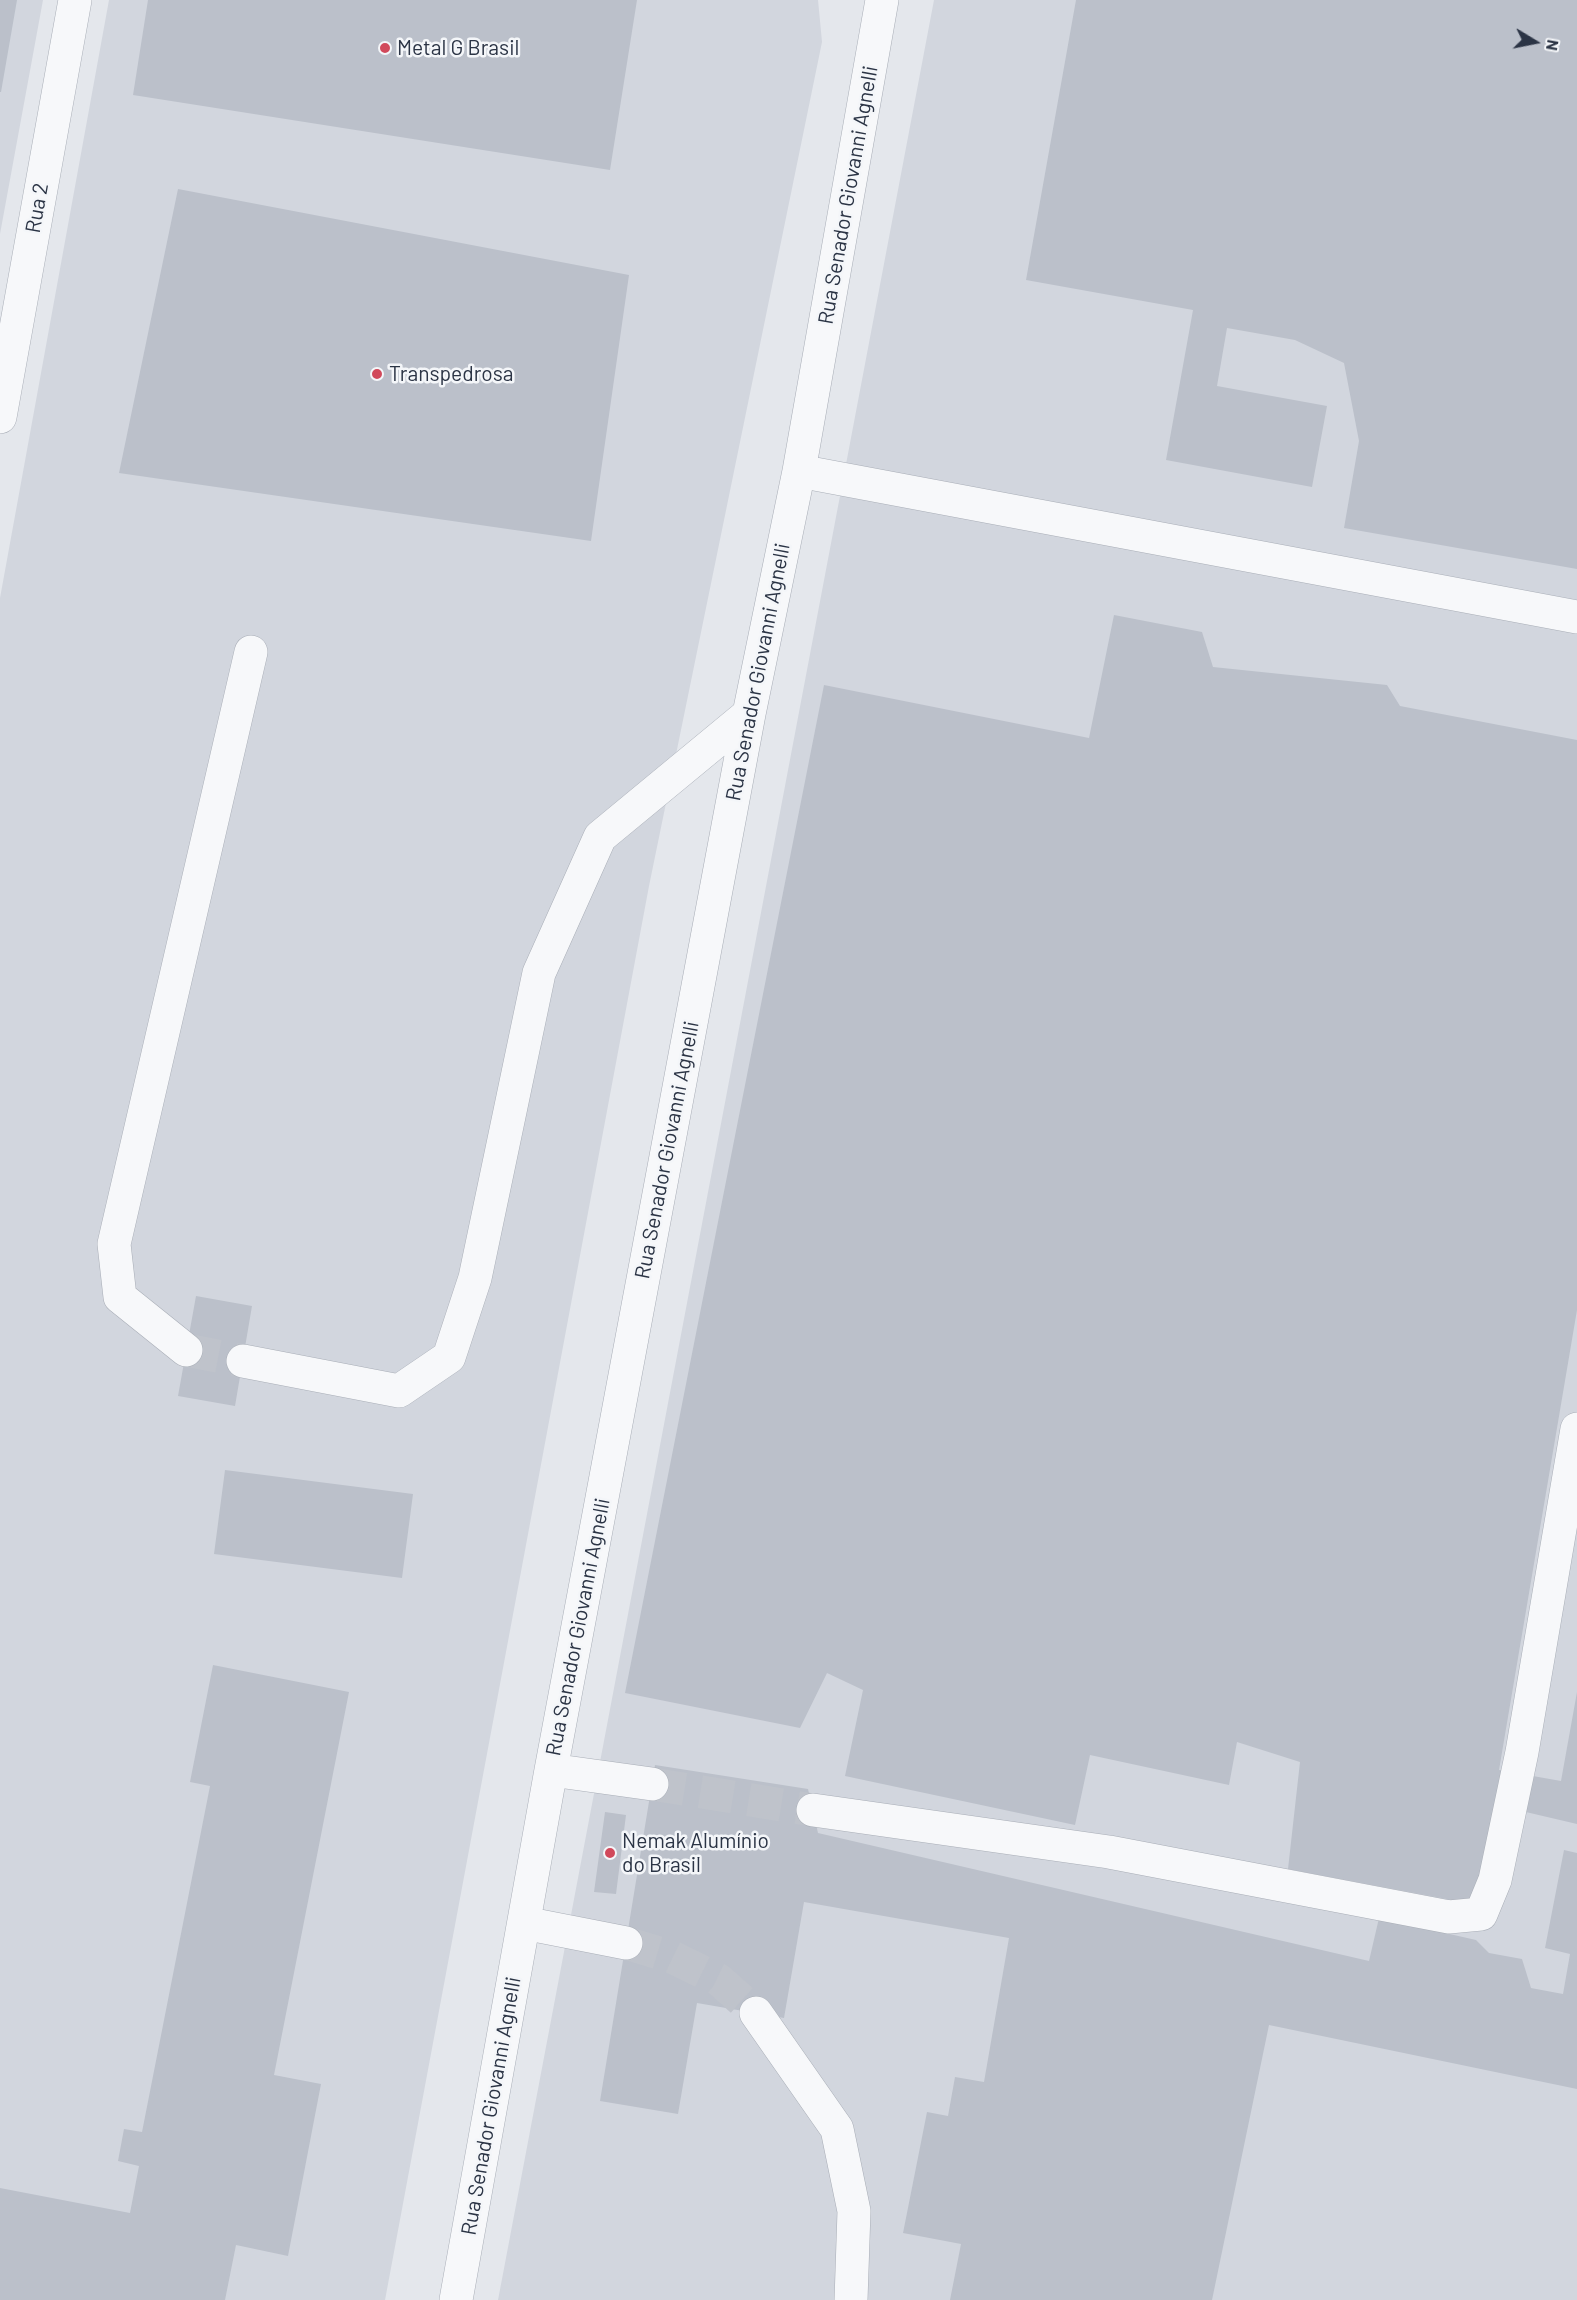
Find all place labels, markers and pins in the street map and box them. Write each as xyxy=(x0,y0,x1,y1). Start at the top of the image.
place label: Metal G Brasil xyxy=(397,35,519,61)
marker: Metal G Brasil xyxy=(378,41,392,55)
place label: Transpedrosa xyxy=(389,361,514,387)
marker: Transpedrosa xyxy=(370,367,384,381)
place label: Nemak Alumínio do Brasil xyxy=(622,1828,769,1878)
marker: Nemak Alumínio do Brasil xyxy=(603,1846,617,1860)

